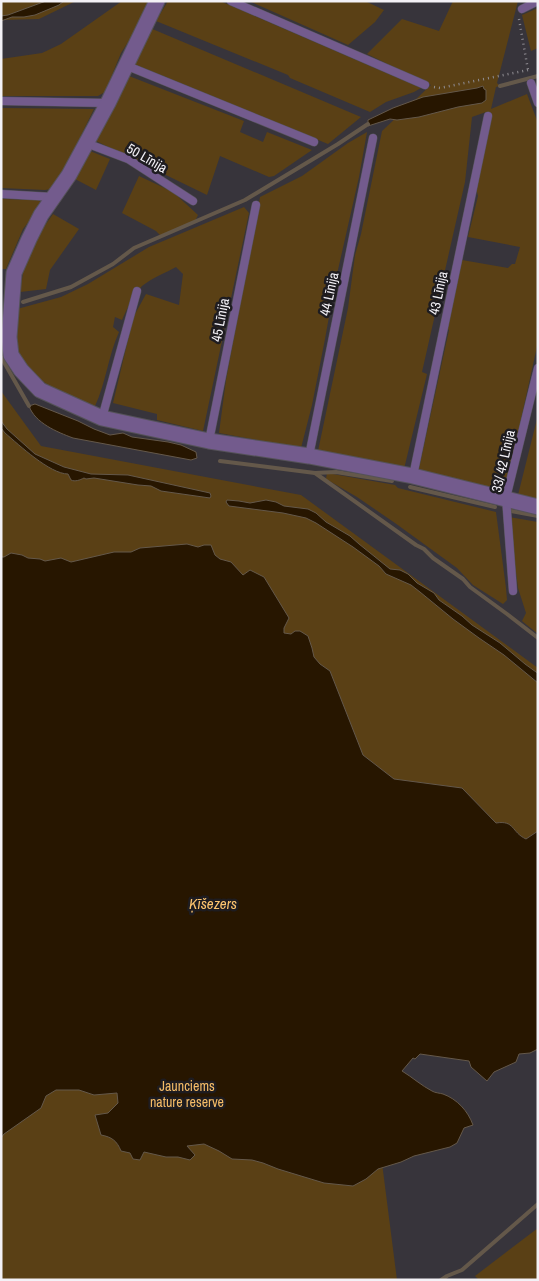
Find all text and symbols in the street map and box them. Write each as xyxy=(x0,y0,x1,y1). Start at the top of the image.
street label: 50 Līnija xyxy=(123,139,171,177)
street label: 43 Līnija xyxy=(425,269,452,316)
street label: 44 Līnija xyxy=(316,270,343,317)
street label: 45 Līnija xyxy=(207,296,233,343)
street label: 33/ 42 Līnija xyxy=(487,428,519,494)
water label: Ķīšezers xyxy=(189,893,237,914)
park label: Jaunciems nature reserve xyxy=(150,1077,224,1111)

